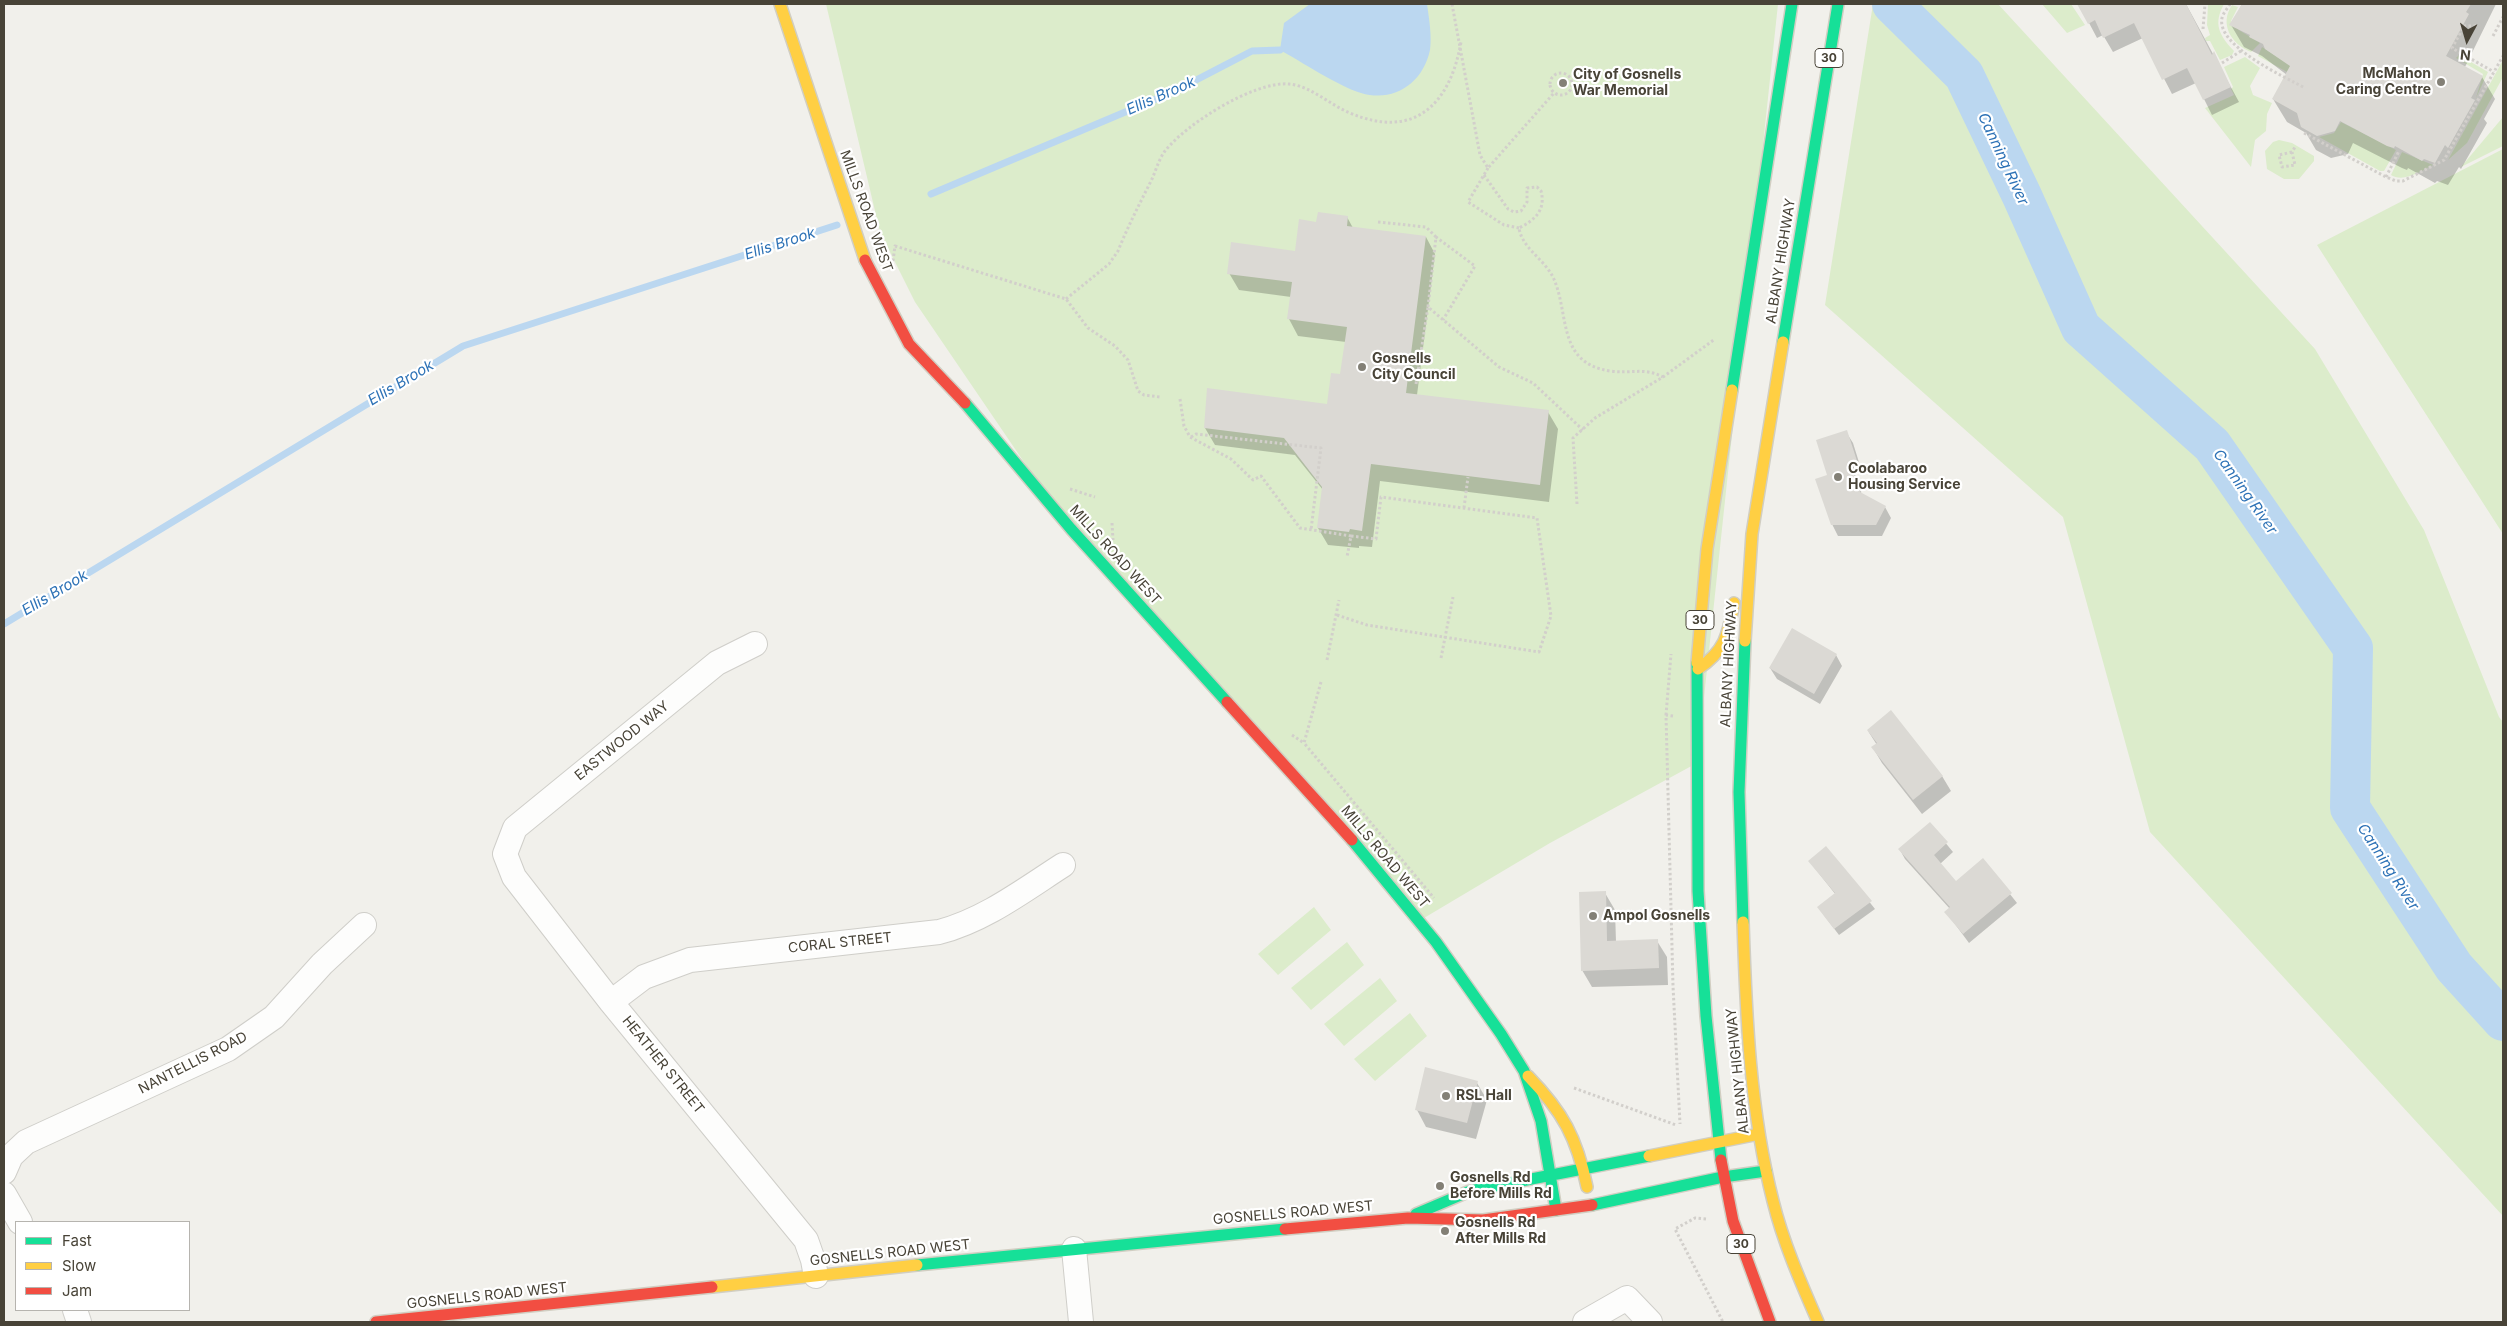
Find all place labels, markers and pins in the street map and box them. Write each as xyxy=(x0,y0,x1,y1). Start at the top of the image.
place label: McMahon Caring Centre xyxy=(2336,66,2431,98)
place label: City of Gosnells War Memorial xyxy=(1573,67,1681,100)
marker: McMahon Caring Centre xyxy=(2435,76,2447,88)
marker: City of Gosnells War Memorial xyxy=(1557,77,1569,89)
place label: Gosnells City Council xyxy=(1372,351,1456,384)
marker: Gosnells City Council xyxy=(1356,361,1368,373)
place label: Coolabaroo Housing Service xyxy=(1848,461,1960,494)
marker: Coolabaroo Housing Service xyxy=(1832,471,1844,483)
place label: Ampol Gosnells xyxy=(1603,908,1710,924)
marker: Ampol Gosnells xyxy=(1587,910,1599,922)
place label: RSL Hall xyxy=(1456,1088,1512,1104)
marker: RSL Hall xyxy=(1440,1090,1452,1102)
place label: Gosnells Rd Before Mills Rd xyxy=(1450,1170,1552,1202)
marker: Gosnells Rd Before Mills Rd xyxy=(1434,1180,1446,1192)
place label: Gosnells Rd After Mills Rd xyxy=(1455,1215,1546,1248)
marker: Gosnells Rd After Mills Rd xyxy=(1439,1225,1451,1237)

